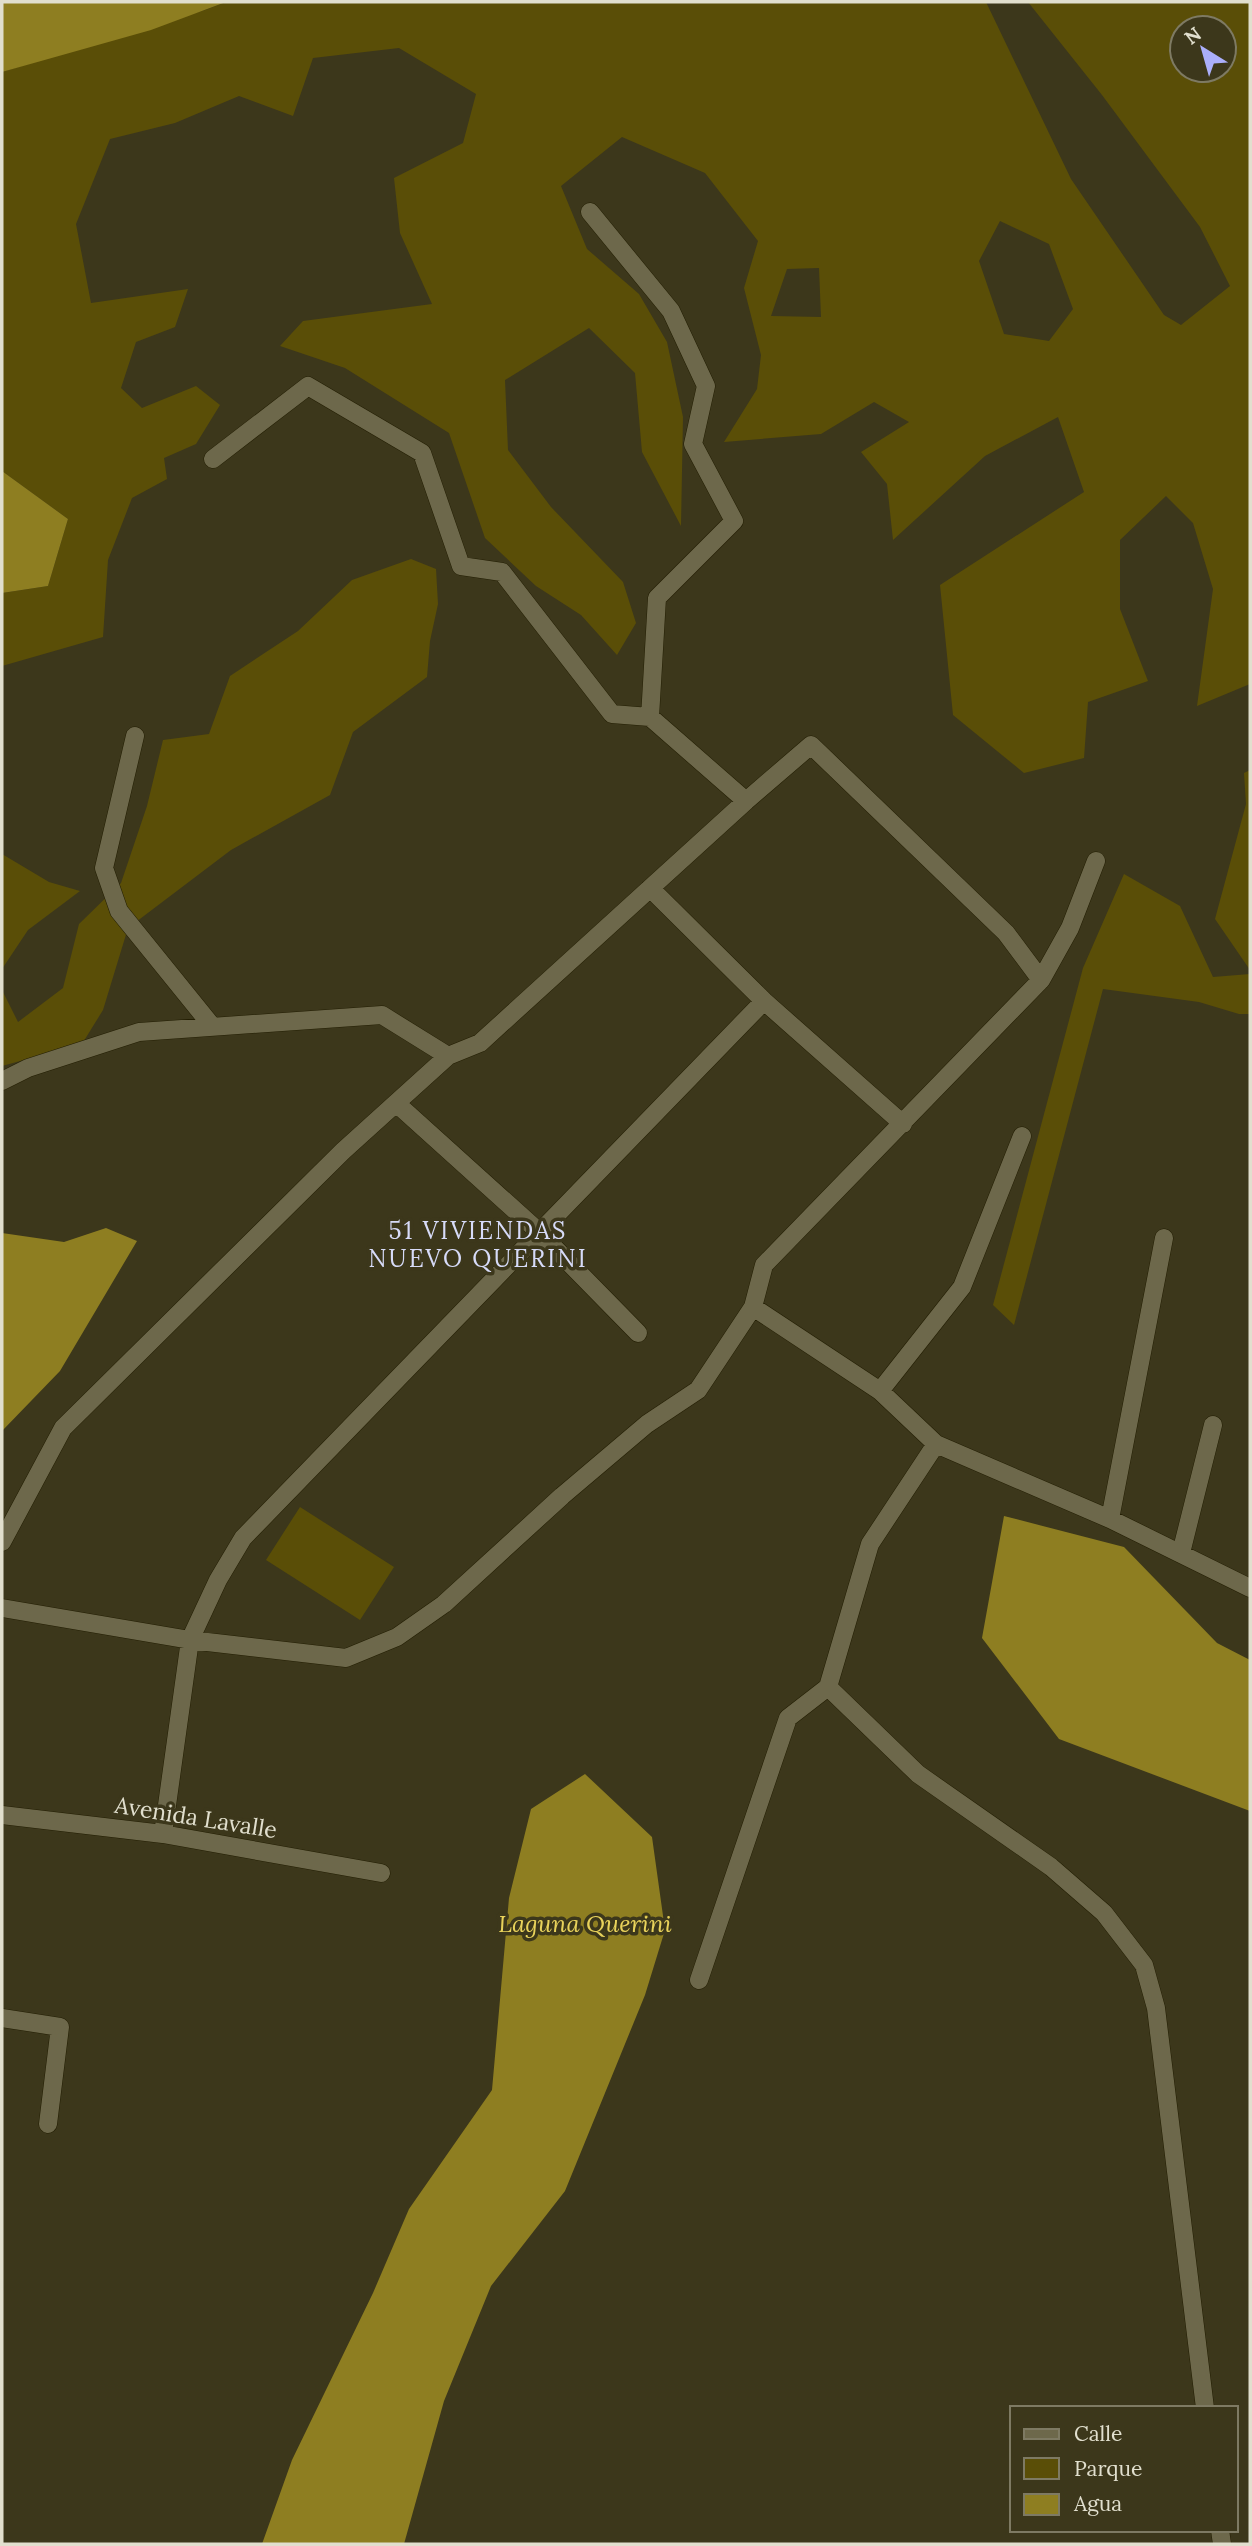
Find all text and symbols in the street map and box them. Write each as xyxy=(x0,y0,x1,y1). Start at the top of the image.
north arrow xyxy=(1168,14,1238,84)
text: N xyxy=(1180,21,1206,49)
district label: 51 VIVIENDAS NUEVO QUERINI xyxy=(368,1215,588,1274)
street label: Avenida Lavalle xyxy=(112,1790,279,1844)
water label: Laguna Querini xyxy=(498,1908,672,1939)
legend xyxy=(1010,2406,1238,2532)
text: Calle xyxy=(1074,2420,1122,2447)
text: Parque xyxy=(1074,2455,1142,2482)
text: Agua xyxy=(1073,2490,1122,2517)

